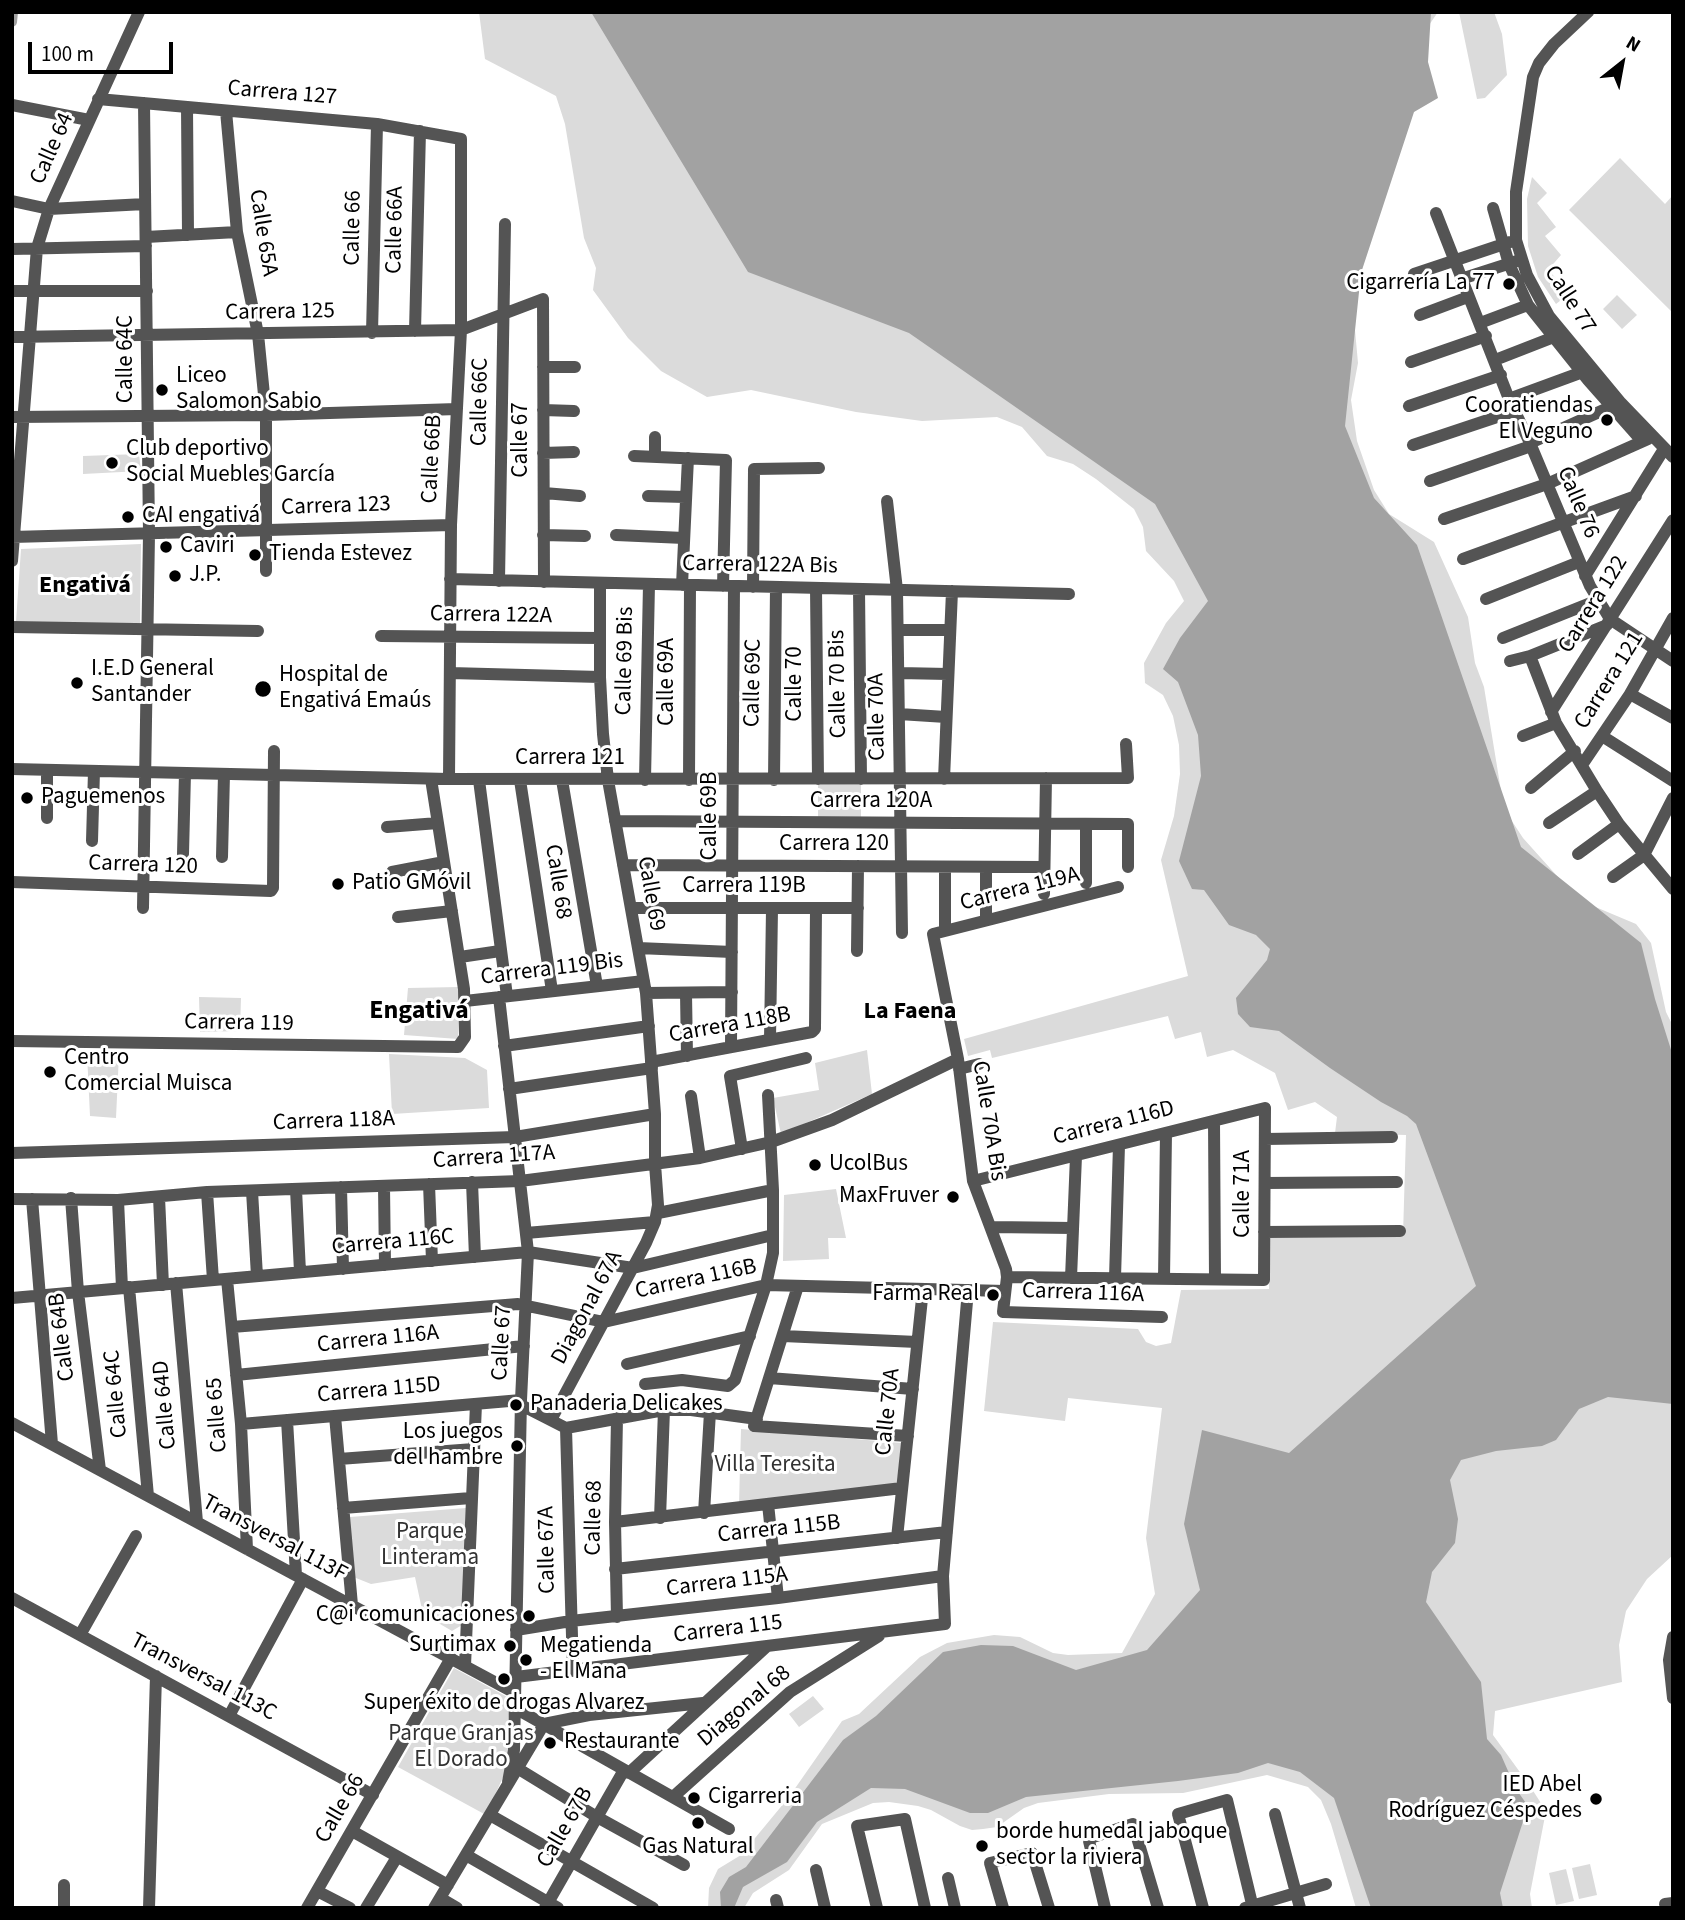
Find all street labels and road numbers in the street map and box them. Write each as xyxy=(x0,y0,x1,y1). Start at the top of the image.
street label: Carrera 127 xyxy=(226,75,338,113)
street label: Calle 64 xyxy=(25,109,81,189)
street label: Calle 66A xyxy=(381,186,411,274)
street label: Calle 65A xyxy=(242,187,282,279)
street label: Calle 66 xyxy=(340,190,368,266)
street label: Calle 77 xyxy=(1537,261,1601,339)
street label: Carrera 125 xyxy=(225,298,335,328)
street label: Calle 64C xyxy=(113,315,141,403)
street label: Calle 66C xyxy=(466,358,496,446)
street label: Calle 67 xyxy=(508,402,536,478)
street label: Calle 66B xyxy=(417,414,449,504)
street label: Calle 76 xyxy=(1550,463,1604,543)
street label: Carrera 123 xyxy=(281,491,391,523)
street label: Carrera 122A Bis xyxy=(682,551,838,581)
street label: Carrera 122 xyxy=(1553,551,1635,659)
street label: Carrera 122A xyxy=(430,601,552,631)
street label: Calle 69 Bis xyxy=(611,606,641,716)
street label: Carrera 121 xyxy=(1569,627,1651,735)
street label: Calle 70 Bis xyxy=(824,629,854,739)
street label: Calle 69A xyxy=(654,638,682,726)
street label: Calle 69C xyxy=(739,639,769,727)
street label: Calle 70 xyxy=(782,646,810,722)
street label: Calle 70A xyxy=(863,673,893,761)
street label: Carrera 121 xyxy=(515,745,625,773)
street label: Calle 69B xyxy=(697,772,725,860)
street label: Carrera 120A xyxy=(810,788,932,816)
street label: Carrera 120 xyxy=(779,831,889,859)
street label: Calle 68 xyxy=(537,843,577,921)
street label: Carrera 120 xyxy=(88,850,198,882)
street label: Calle 69 xyxy=(630,855,670,933)
street label: Carrera 119A xyxy=(957,862,1083,918)
street label: Carrera 119B xyxy=(682,873,806,901)
street label: Carrera 119 Bis xyxy=(479,948,625,992)
street label: Carrera 118B xyxy=(667,1002,793,1050)
street label: Carrera 119 xyxy=(184,1009,294,1039)
street label: Calle 70A Bis xyxy=(965,1059,1011,1183)
street label: Carrera 116D xyxy=(1051,1096,1177,1152)
street label: Carrera 118A xyxy=(272,1106,396,1138)
street label: Carrera 117A xyxy=(432,1140,556,1176)
street label: Calle 71A xyxy=(1230,1150,1258,1238)
street label: Carrera 116C xyxy=(331,1224,455,1262)
street label: Diagonal 67A xyxy=(546,1246,630,1370)
street label: Carrera 116B xyxy=(633,1254,759,1306)
street label: Carrera 116A xyxy=(1021,1278,1145,1310)
street label: Calle 64B xyxy=(44,1291,82,1383)
street label: Calle 67 xyxy=(487,1305,519,1381)
street label: Carrera 116A xyxy=(316,1320,440,1360)
street label: Calle 64C xyxy=(99,1349,135,1439)
street label: Calle 64D xyxy=(148,1359,184,1451)
street label: Calle 70A xyxy=(871,1367,907,1457)
street label: Carrera 115D xyxy=(316,1372,442,1410)
street label: Calle 65 xyxy=(202,1376,234,1454)
street label: Calle 68 xyxy=(581,1480,609,1556)
street label: Transversal 113F xyxy=(197,1489,351,1589)
street label: Calle 67A xyxy=(533,1506,563,1594)
street label: Carrera 115B xyxy=(716,1510,842,1550)
street label: Carrera 115A xyxy=(665,1562,789,1604)
street label: Carrera 115 xyxy=(672,1610,784,1650)
street label: Transversal 113C xyxy=(125,1628,281,1728)
street label: Diagonal 68 xyxy=(693,1660,797,1754)
street label: Calle 66 xyxy=(310,1769,372,1849)
street label: Calle 67B xyxy=(532,1783,600,1873)

